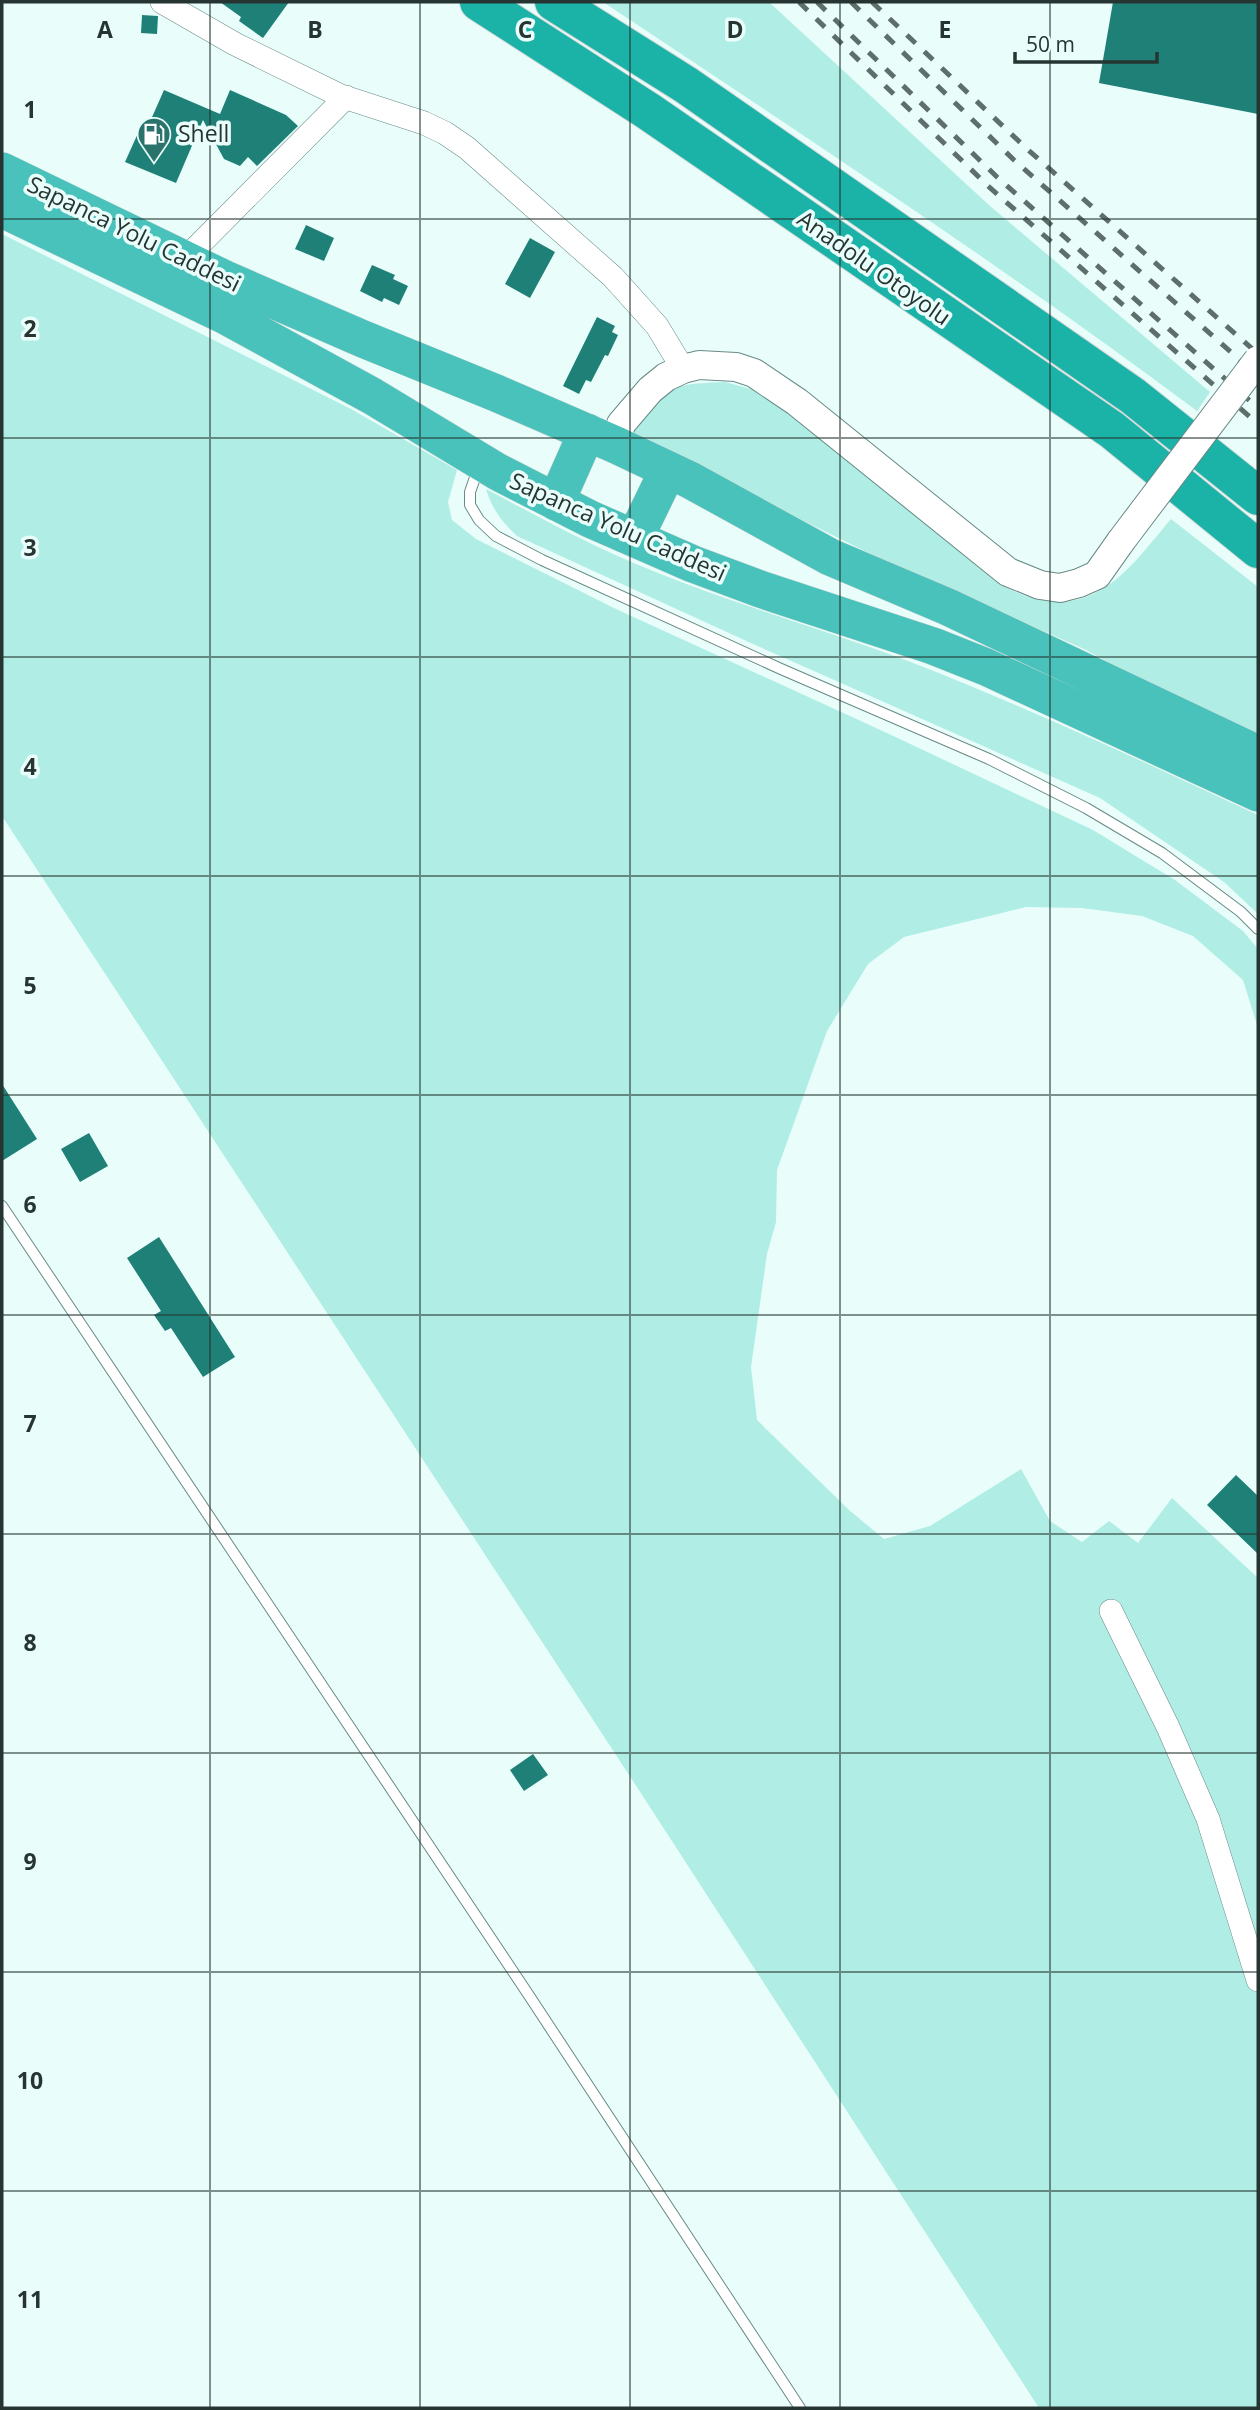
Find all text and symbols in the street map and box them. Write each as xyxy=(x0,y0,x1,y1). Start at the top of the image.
text: A xyxy=(97,13,113,45)
text: B xyxy=(307,13,323,45)
text: C xyxy=(518,13,532,45)
text: D xyxy=(726,13,744,45)
text: E xyxy=(939,13,951,45)
scale bar xyxy=(1015,21,1157,65)
text: 50 m xyxy=(1026,30,1075,58)
text: 1 xyxy=(23,93,37,125)
fuel station icon: Shell xyxy=(135,115,173,164)
place label: Shell xyxy=(178,117,229,149)
street label: Sapanca Yolu Caddesi xyxy=(22,167,247,299)
street label: Anadolu Otoyolu xyxy=(791,202,958,332)
text: 2 xyxy=(23,312,37,344)
street label: Sapanca Yolu Caddesi xyxy=(505,464,732,588)
text: 3 xyxy=(23,531,37,563)
text: 4 xyxy=(23,750,37,782)
text: 5 xyxy=(23,969,37,1001)
text: 6 xyxy=(23,1188,37,1220)
text: 7 xyxy=(23,1407,37,1439)
text: 8 xyxy=(23,1626,37,1658)
text: 9 xyxy=(23,1845,37,1877)
text: 10 xyxy=(17,2064,43,2096)
text: 11 xyxy=(17,2283,43,2315)

